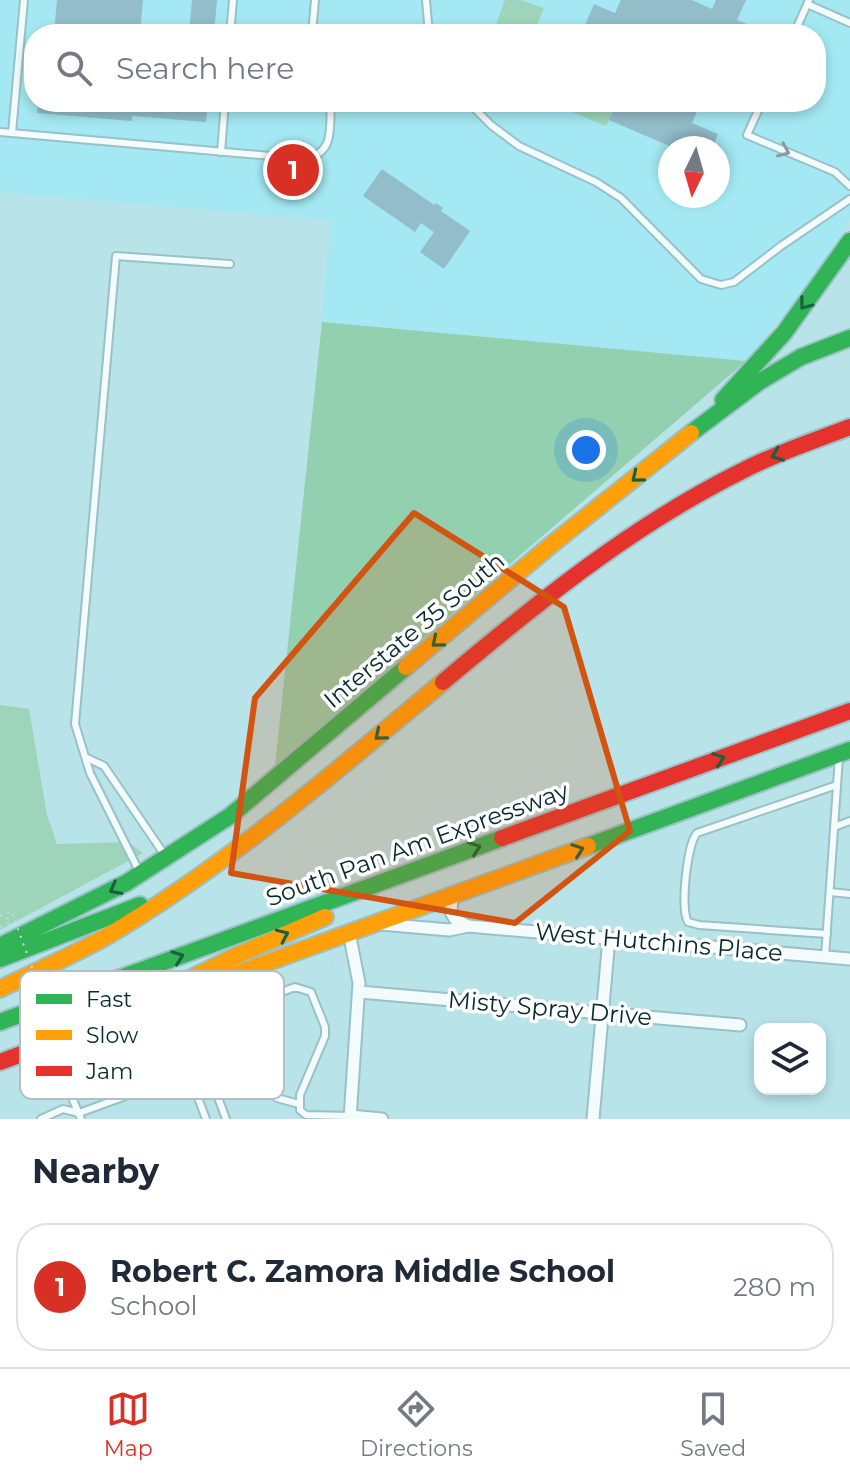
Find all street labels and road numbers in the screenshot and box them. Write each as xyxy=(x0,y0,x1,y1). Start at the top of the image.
street label: Interstate 35 South xyxy=(318,546,510,714)
street label: South Pan Am Expressway xyxy=(262,776,572,912)
street label: West Hutchins Place xyxy=(534,917,784,967)
street label: Misty Spray Drive xyxy=(447,985,653,1031)

